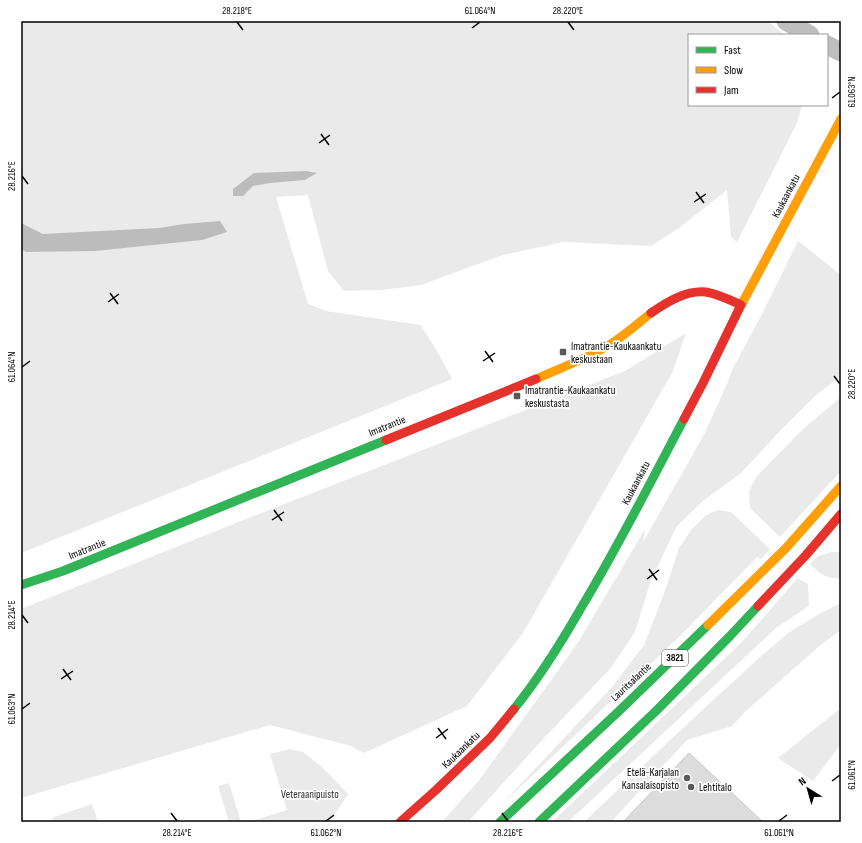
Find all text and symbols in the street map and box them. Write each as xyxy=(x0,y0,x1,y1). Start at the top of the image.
text: 28.218°E xyxy=(222,5,252,17)
text: 61.064°N xyxy=(465,5,495,17)
text: 28.220°E xyxy=(553,5,583,17)
legend xyxy=(688,34,828,106)
text: Fast xyxy=(724,43,741,58)
text: Slow xyxy=(724,63,743,78)
text: 61.063°N xyxy=(846,77,858,107)
text: Jam xyxy=(723,83,739,98)
text: 28.216°E xyxy=(6,161,18,191)
street label: Kaukaankatu xyxy=(769,172,803,220)
place label: Imatrantie-Kaukaankatu keskustaan xyxy=(571,340,662,366)
marker: Imatrantie-Kaukaankatu keskustaan xyxy=(558,347,568,357)
text: 61.064°N xyxy=(6,352,18,382)
text: 28.220°E xyxy=(846,369,858,399)
place label: Imatrantie-Kaukaankatu keskustasta xyxy=(525,384,616,410)
marker: Imatrantie-Kaukaankatu keskustasta xyxy=(512,391,522,401)
street label: Imatrantie xyxy=(367,413,407,439)
street label: Kaukaankatu xyxy=(619,459,653,507)
street label: Imatrantie xyxy=(67,536,107,562)
text: 28.214°E xyxy=(6,600,18,630)
road number: 3821 xyxy=(662,650,688,666)
street label: Lauritsalantie xyxy=(608,660,654,704)
text: 61.063°N xyxy=(6,694,18,724)
street label: Kaukaankatu xyxy=(439,729,483,771)
text: 61.061°N xyxy=(846,760,858,790)
place label: Etelä-Karjalan Kansalaisopisto xyxy=(622,766,679,792)
north arrow xyxy=(788,769,828,809)
marker: Etelä-Karjalan Kansalaisopisto xyxy=(682,773,692,783)
text: N xyxy=(796,774,809,788)
place label: Lehtitalo xyxy=(699,781,732,794)
marker: Lehtitalo xyxy=(686,782,696,792)
park label: Veteraanipuisto xyxy=(281,788,339,801)
text: 28.214°E xyxy=(162,827,192,839)
text: 61.062°N xyxy=(311,827,341,839)
text: 28.216°E xyxy=(493,827,523,839)
text: 61.061°N xyxy=(764,827,794,839)

